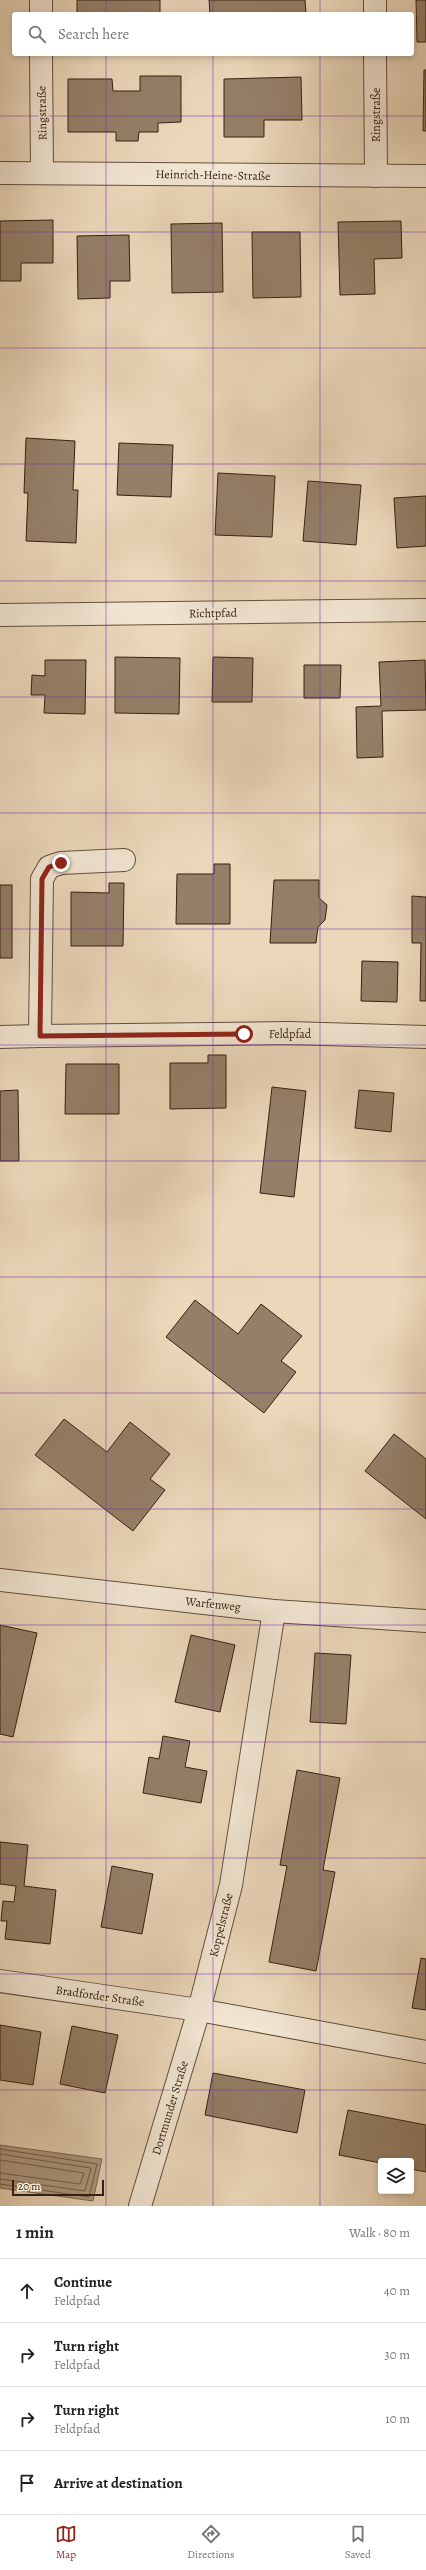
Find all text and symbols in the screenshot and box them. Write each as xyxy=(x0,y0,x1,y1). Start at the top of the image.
search box xyxy=(12,12,414,56)
icon: search xyxy=(26,23,48,45)
text: Search here xyxy=(58,24,129,44)
street label: Ringstraße xyxy=(34,86,50,140)
street label: Ringstraße xyxy=(368,88,384,142)
street label: Heinrich-Heine-Straße xyxy=(155,166,271,184)
street label: Richtpfad xyxy=(189,605,238,621)
route end xyxy=(52,854,70,872)
route start xyxy=(235,1025,253,1043)
street label: Feldpfad xyxy=(269,1026,312,1042)
street label: Warfenweg xyxy=(184,1593,241,1615)
street label: Koppelstraße xyxy=(205,1891,237,1959)
street label: Bradforder Straße xyxy=(55,1982,145,2010)
street label: Dortmunder Straße xyxy=(148,2059,192,2157)
map controls xyxy=(378,2158,414,2194)
button: layers xyxy=(378,2158,414,2194)
scale bar xyxy=(12,2178,104,2197)
text: 20 m xyxy=(18,2179,40,2194)
text: 1 min xyxy=(16,2221,54,2244)
text: Walk · 80 m xyxy=(349,2224,410,2241)
text: Continue xyxy=(54,2272,112,2292)
icon: ahead xyxy=(16,2280,38,2302)
text: 40 m xyxy=(384,2282,410,2299)
text: Feldpfad xyxy=(54,2292,100,2309)
text: Turn right xyxy=(54,2336,119,2356)
icon: right xyxy=(16,2344,38,2366)
text: 30 m xyxy=(384,2346,410,2363)
text: Feldpfad xyxy=(54,2356,100,2373)
text: Turn right xyxy=(54,2400,119,2420)
icon: right xyxy=(16,2408,38,2430)
text: 10 m xyxy=(385,2410,410,2427)
text: Feldpfad xyxy=(54,2420,100,2437)
icon: arrive xyxy=(16,2472,38,2494)
text: Arrive at destination xyxy=(54,2473,183,2493)
tab: Map xyxy=(55,2523,77,2562)
tab: Directions xyxy=(187,2523,235,2562)
tab: Saved xyxy=(345,2523,371,2562)

